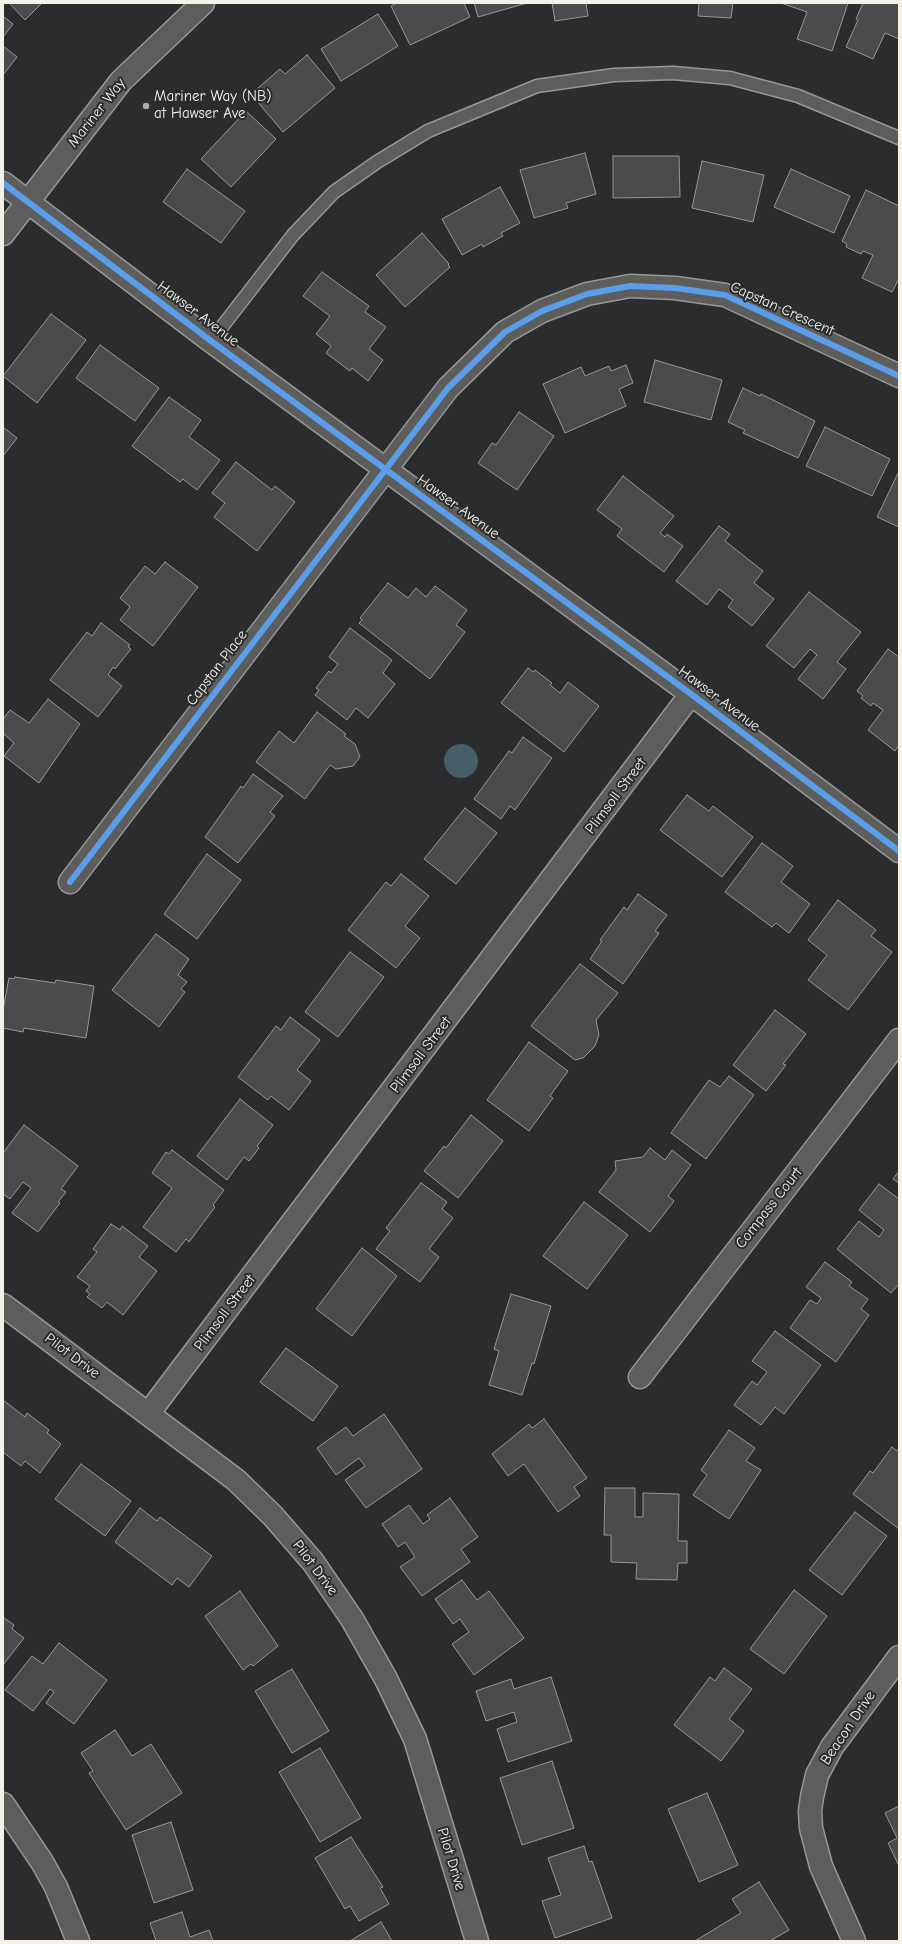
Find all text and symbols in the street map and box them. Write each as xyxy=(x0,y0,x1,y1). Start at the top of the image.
street label: Mariner Way xyxy=(64,75,130,151)
place label: Mariner Way (NB) at Hawser Ave xyxy=(154,88,271,123)
marker: Mariner Way (NB) at Hawser Ave xyxy=(141,101,151,111)
street label: Hawser Avenue xyxy=(153,277,243,351)
street label: Capstan Crescent xyxy=(727,278,837,340)
street label: Hawser Avenue xyxy=(413,471,503,543)
street label: Capstan Place xyxy=(183,627,251,709)
street label: Hawser Avenue xyxy=(674,662,764,736)
street label: Plimsoll Street xyxy=(582,754,650,838)
street label: Plimsoll Street xyxy=(387,1013,455,1097)
street label: Compass Court xyxy=(732,1164,806,1252)
street label: Plimsoll Street xyxy=(191,1271,259,1355)
street label: Pilot Drive xyxy=(41,1329,103,1383)
street label: Pilot Drive xyxy=(288,1537,342,1599)
street label: Beacon Drive xyxy=(817,1688,879,1768)
street label: Pilot Drive xyxy=(433,1826,469,1892)

